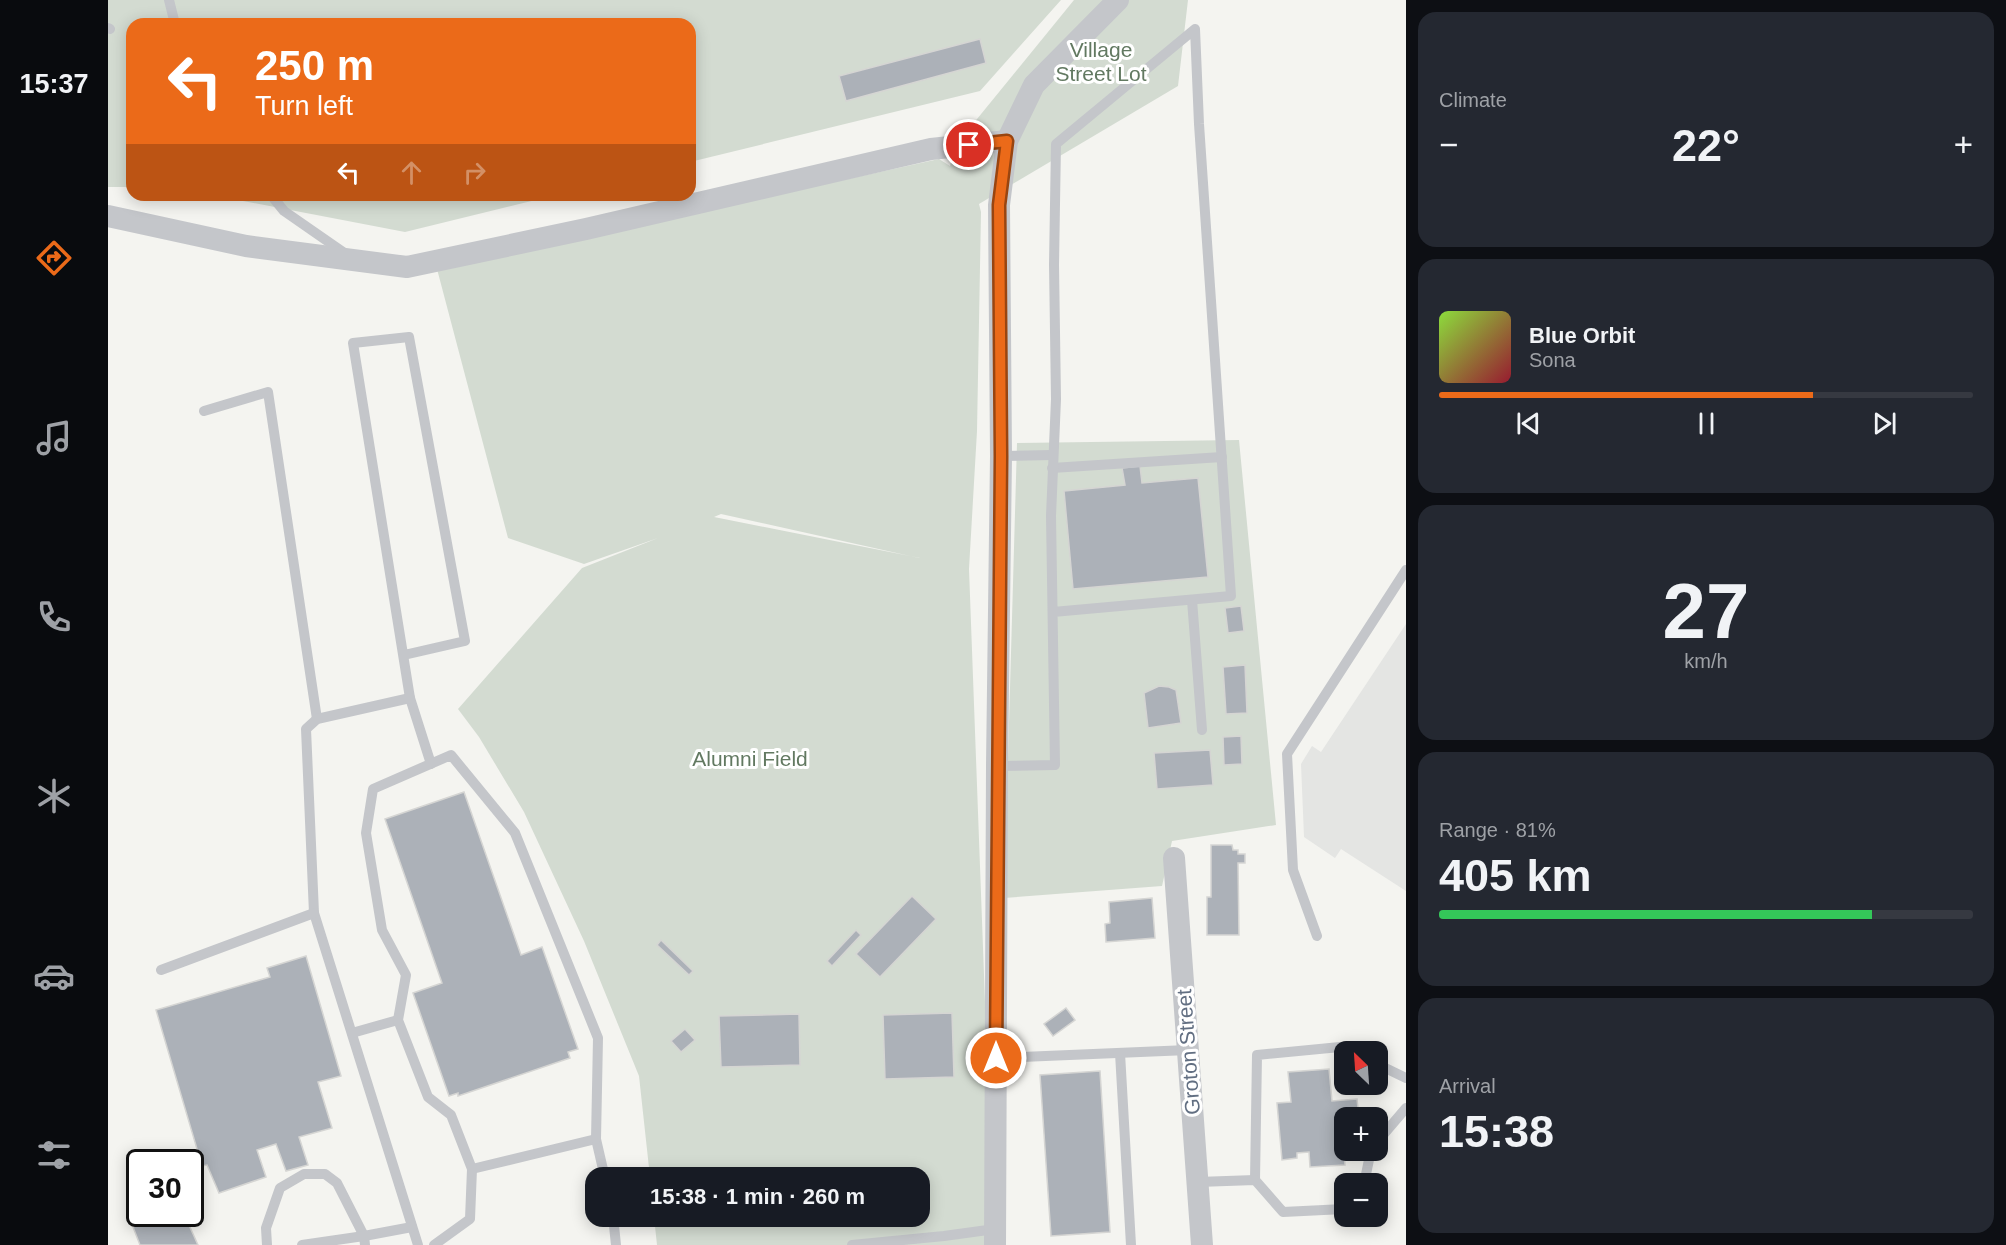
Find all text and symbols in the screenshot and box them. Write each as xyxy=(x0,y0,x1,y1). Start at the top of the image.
park label: Village Street Lot xyxy=(1055,38,1147,85)
icon: left xyxy=(156,42,234,120)
text: 250 m xyxy=(255,42,374,89)
text: 15:37 xyxy=(19,69,89,99)
text: Climate xyxy=(1439,89,1507,111)
text: Turn left xyxy=(255,91,353,121)
pin xyxy=(943,119,994,170)
text: 22° xyxy=(1672,120,1740,171)
text: − xyxy=(1439,126,1458,163)
text: + xyxy=(1954,126,1973,163)
icon: arrive xyxy=(952,128,985,161)
icon: left xyxy=(332,156,365,189)
icon: ahead xyxy=(395,156,428,189)
icon: right xyxy=(458,156,491,189)
icon: directions xyxy=(33,237,75,279)
text: Blue Orbit xyxy=(1529,323,1635,348)
text: Sona xyxy=(1529,349,1576,371)
icon: previous xyxy=(1512,407,1545,440)
icon: pause xyxy=(1690,407,1723,440)
icon: next xyxy=(1868,407,1901,440)
icon: music xyxy=(33,417,75,459)
text: 27 xyxy=(1663,567,1749,655)
icon: phone xyxy=(33,596,75,638)
text: km/h xyxy=(1684,650,1728,672)
park label: Alumni Field xyxy=(692,747,808,770)
icon: climate xyxy=(33,775,75,817)
text: Range · 81% xyxy=(1439,819,1556,841)
text: 405 km xyxy=(1439,850,1592,901)
icon: car xyxy=(33,955,75,997)
street label: Groton Street xyxy=(1172,988,1204,1116)
position arrow xyxy=(964,1026,1028,1090)
north arrow xyxy=(1334,1041,1388,1095)
map controls xyxy=(1334,1041,1388,1227)
text: Arrival xyxy=(1439,1075,1496,1097)
text: 15:38 xyxy=(1439,1106,1554,1157)
button: + xyxy=(1334,1107,1388,1161)
icon: filters xyxy=(33,1134,75,1176)
speed limit sign: 30 xyxy=(126,1149,204,1227)
button: − xyxy=(1334,1173,1388,1227)
text: 15:38 · 1 min · 260 m xyxy=(650,1184,865,1209)

